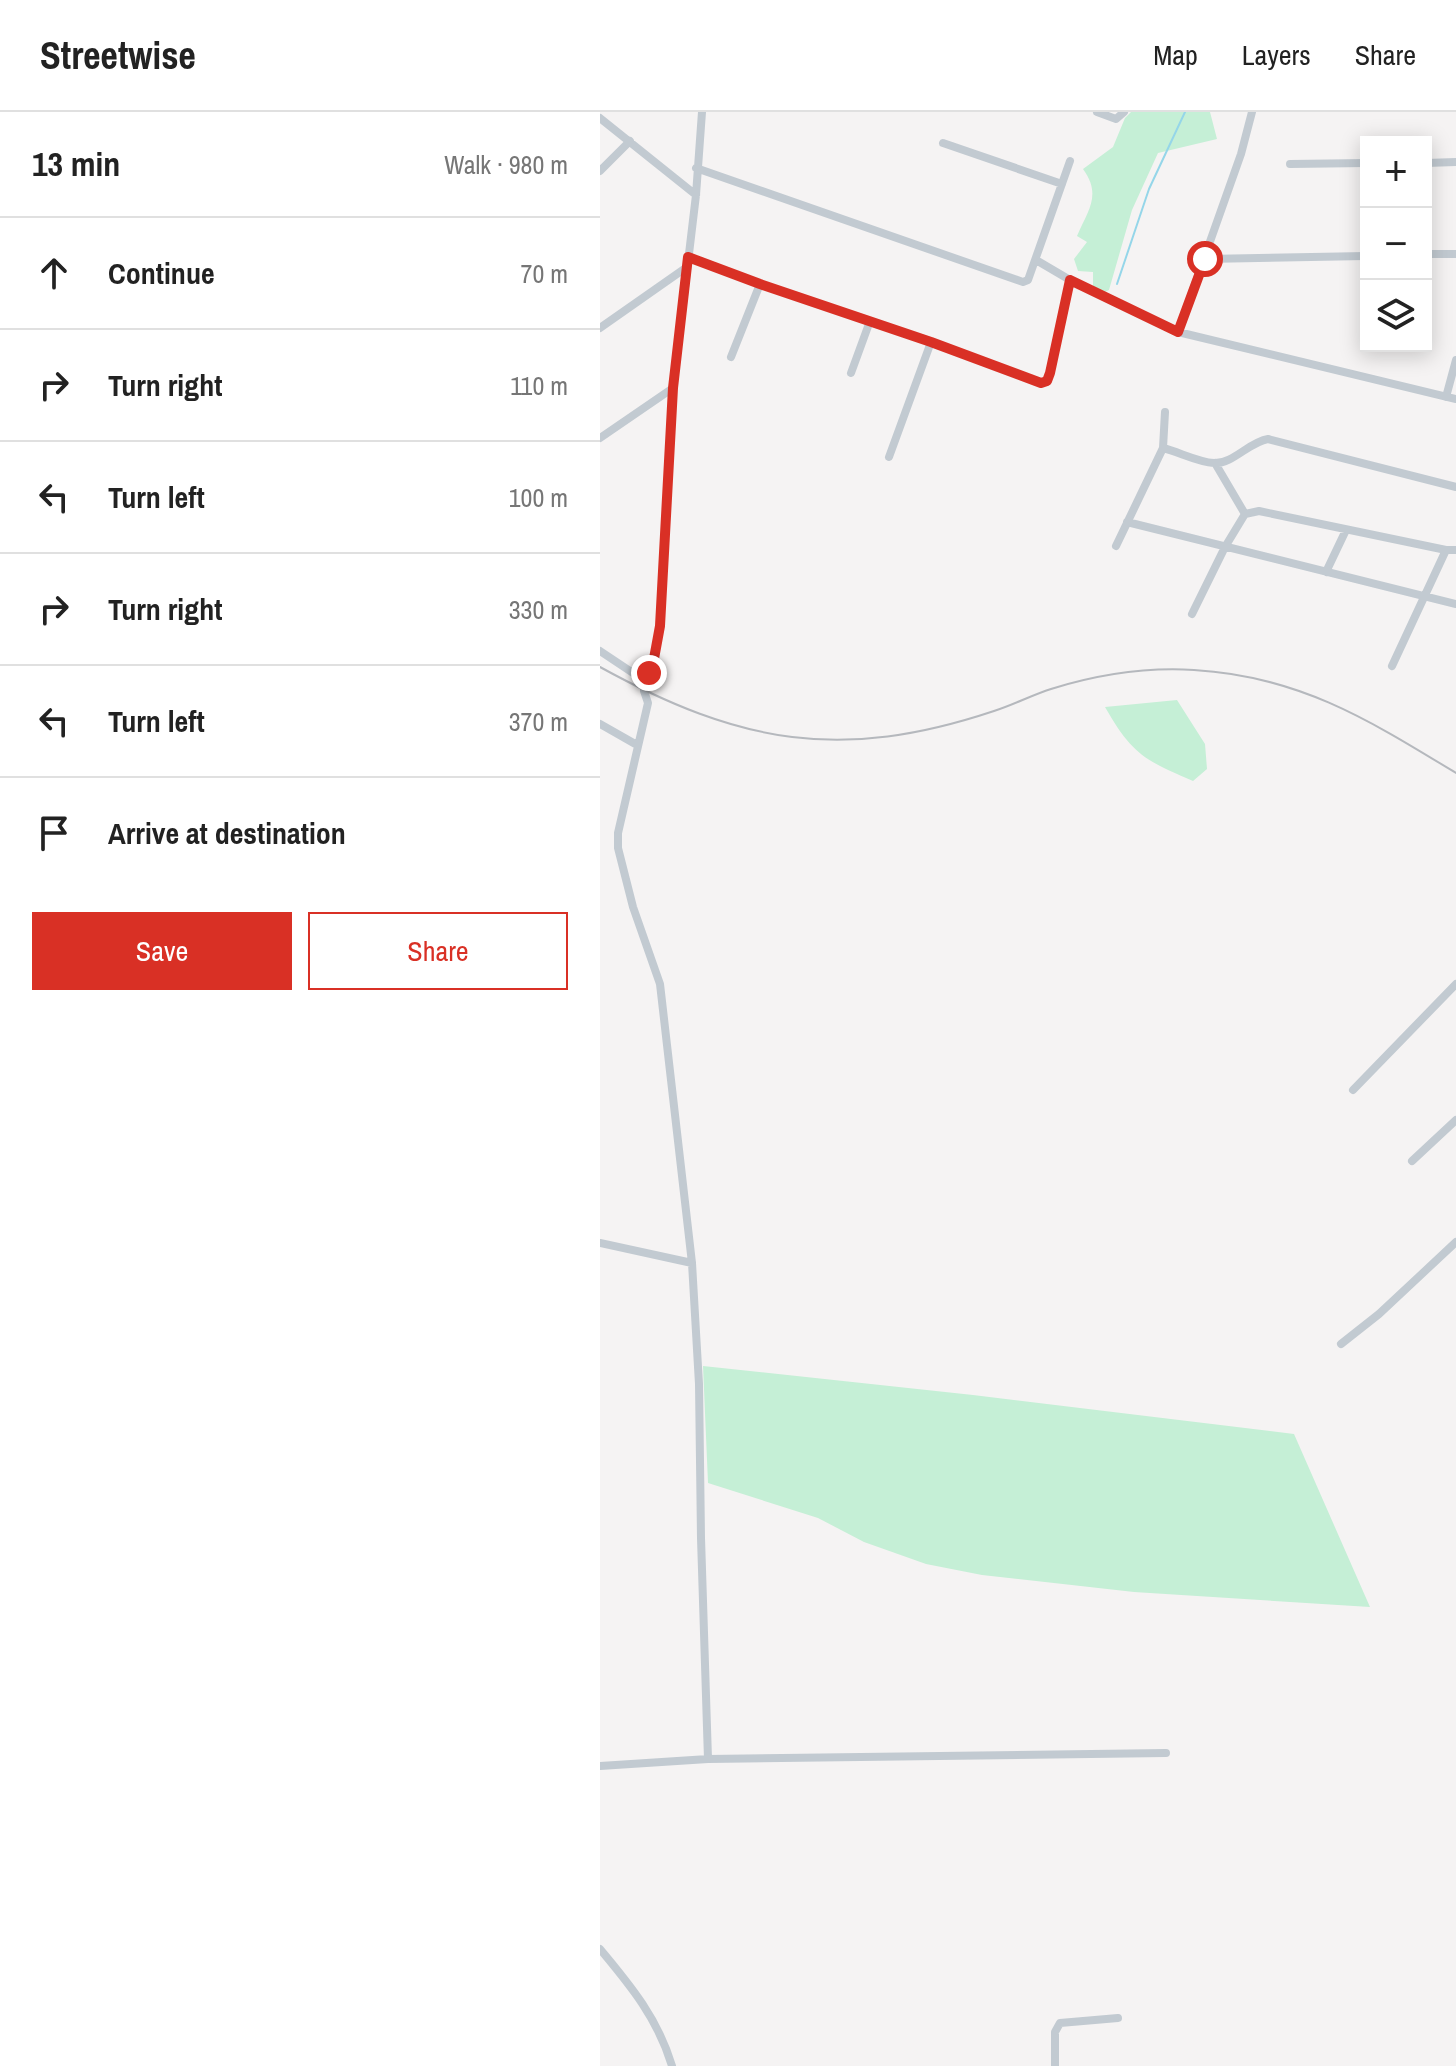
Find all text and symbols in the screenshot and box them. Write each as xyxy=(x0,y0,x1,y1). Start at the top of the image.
text: Streetwise xyxy=(40,30,196,81)
text: Map xyxy=(1153,36,1198,74)
text: Layers xyxy=(1242,36,1311,74)
text: Share xyxy=(1355,36,1416,74)
map controls xyxy=(1360,136,1432,352)
button: + xyxy=(1360,136,1432,208)
text: 13 min xyxy=(32,141,120,187)
text: Walk · 980 m xyxy=(444,147,568,182)
button: − xyxy=(1360,208,1432,280)
route start xyxy=(1187,241,1223,277)
icon: ahead xyxy=(32,251,76,295)
text: Continue xyxy=(108,253,215,293)
text: 70 m xyxy=(521,256,568,291)
button: layers xyxy=(1360,280,1432,352)
icon: right xyxy=(32,363,76,407)
text: Turn right xyxy=(108,365,222,405)
text: 110 m xyxy=(510,368,568,403)
icon: left xyxy=(32,475,76,519)
text: Turn left xyxy=(108,477,205,517)
text: 100 m xyxy=(509,480,568,515)
icon: right xyxy=(32,587,76,631)
text: Turn right xyxy=(108,589,222,629)
text: 330 m xyxy=(509,592,568,627)
route end xyxy=(631,655,667,691)
icon: left xyxy=(32,699,76,743)
text: Turn left xyxy=(108,701,205,741)
text: 370 m xyxy=(509,704,568,739)
icon: arrive xyxy=(32,811,76,855)
text: Arrive at destination xyxy=(108,813,346,853)
button: Save xyxy=(32,912,292,990)
button: Share xyxy=(308,912,568,990)

